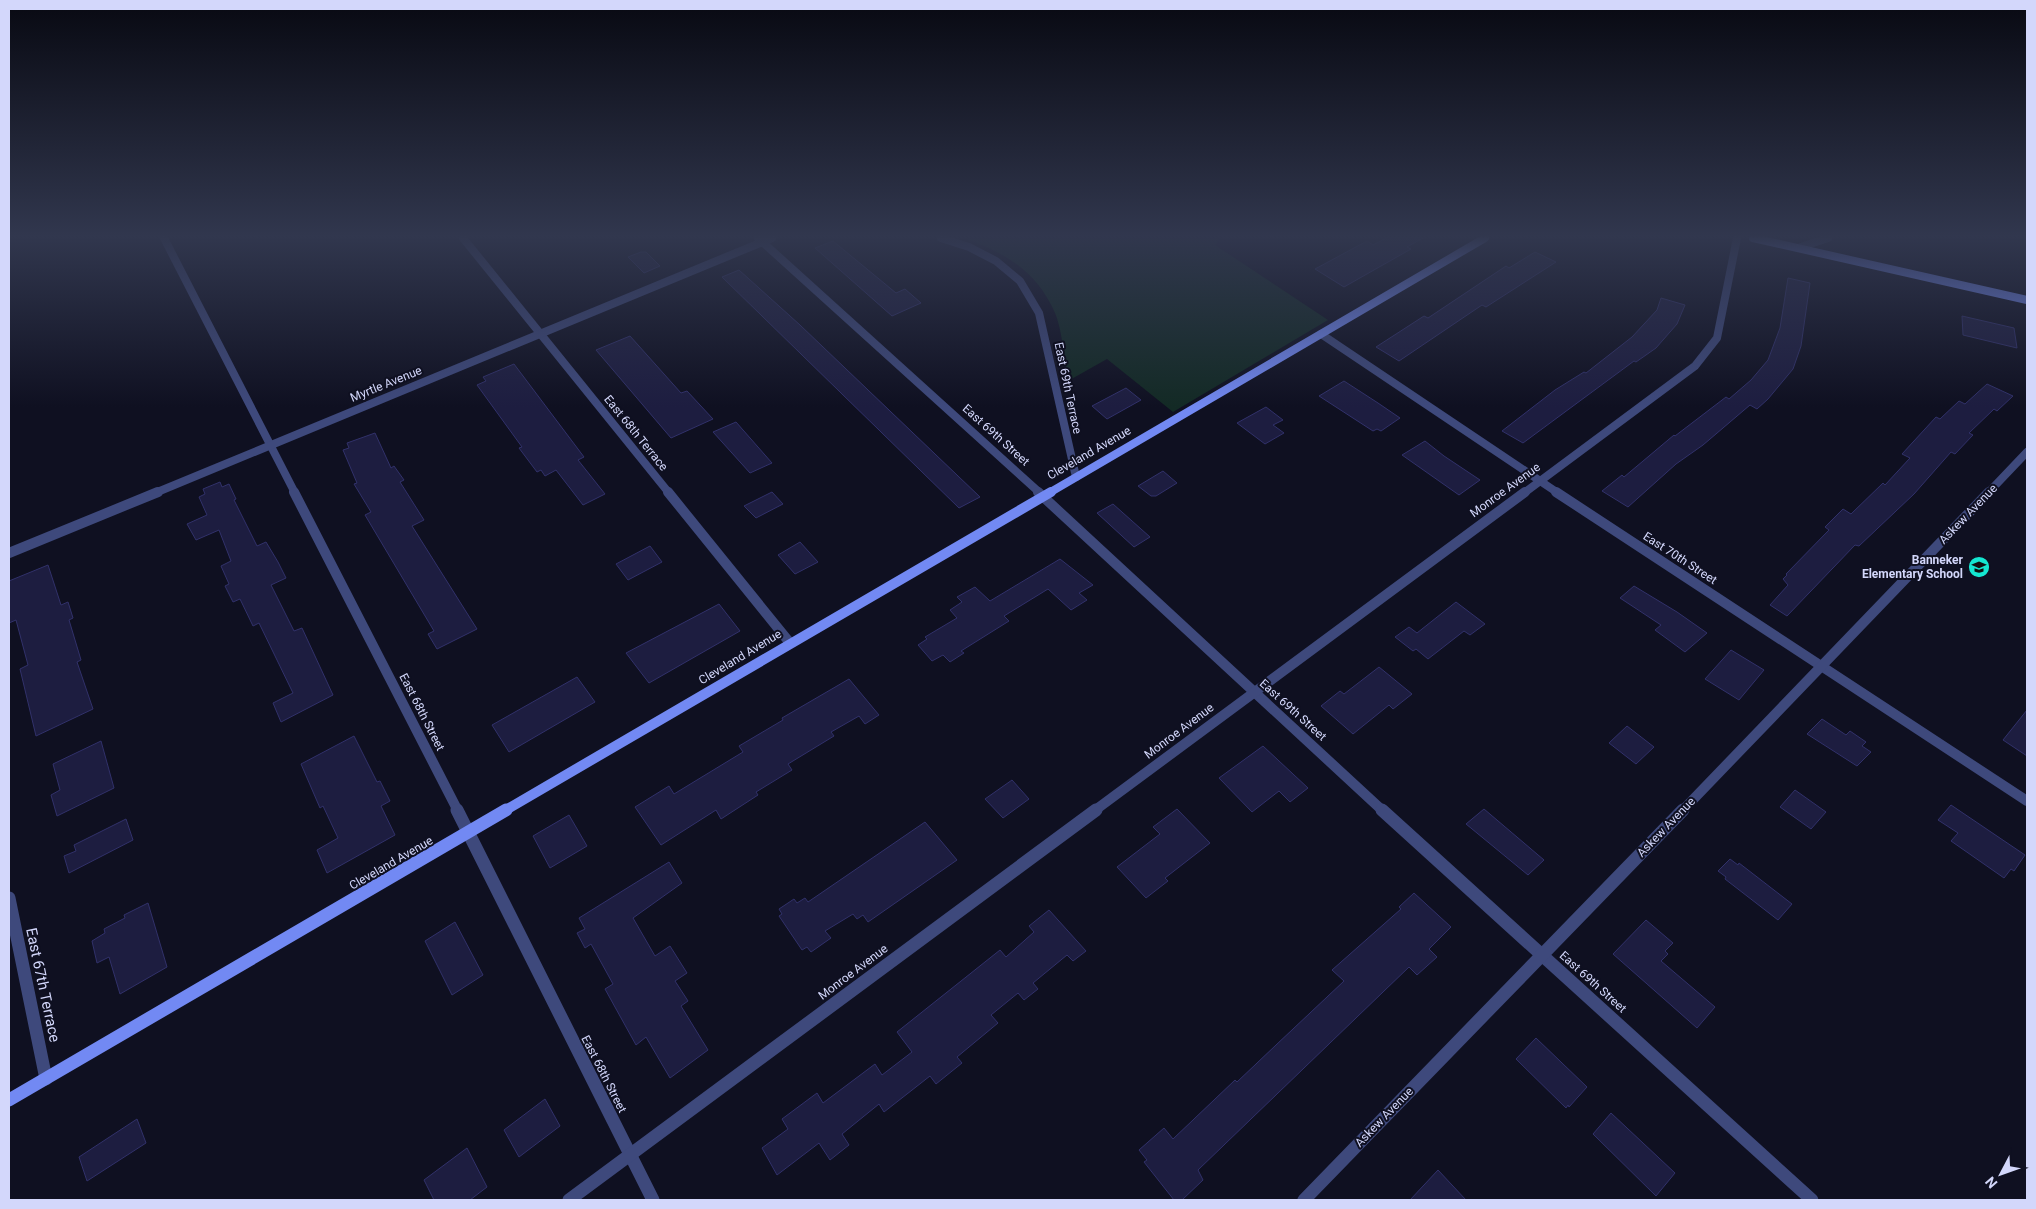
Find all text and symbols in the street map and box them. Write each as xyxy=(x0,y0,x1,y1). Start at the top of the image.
street label: East 69th Terrace xyxy=(1051,341,1085,435)
street label: Myrtle Avenue xyxy=(348,363,424,405)
street label: East 68th Terrace xyxy=(601,392,671,474)
street label: East 69th Street xyxy=(960,401,1032,469)
street label: Cleveland Avenue xyxy=(1045,423,1133,483)
street label: Monroe Avenue xyxy=(1467,460,1543,520)
street label: Askew Avenue xyxy=(1936,481,2000,547)
street label: East 70th Street xyxy=(1640,529,1720,587)
place label: Banneker Elementary School xyxy=(1862,553,1964,581)
school or university icon: Banneker Elementary School xyxy=(1967,555,1991,579)
street label: Cleveland Avenue xyxy=(696,627,784,687)
street label: East 68th Street xyxy=(396,671,448,753)
street label: East 69th Street xyxy=(1257,676,1329,744)
street label: Monroe Avenue xyxy=(1142,700,1216,762)
street label: Askew Avenue xyxy=(1634,794,1698,860)
street label: Cleveland Avenue xyxy=(347,833,435,893)
street label: East 67th Terrace xyxy=(22,926,64,1044)
street label: Monroe Avenue xyxy=(816,941,890,1003)
street label: East 69th Street xyxy=(1557,948,1629,1016)
street label: East 68th Street xyxy=(578,1033,630,1115)
street label: Askew Avenue xyxy=(1352,1084,1416,1150)
north arrow xyxy=(1976,1149,2026,1199)
text: N xyxy=(1982,1174,2000,1192)

